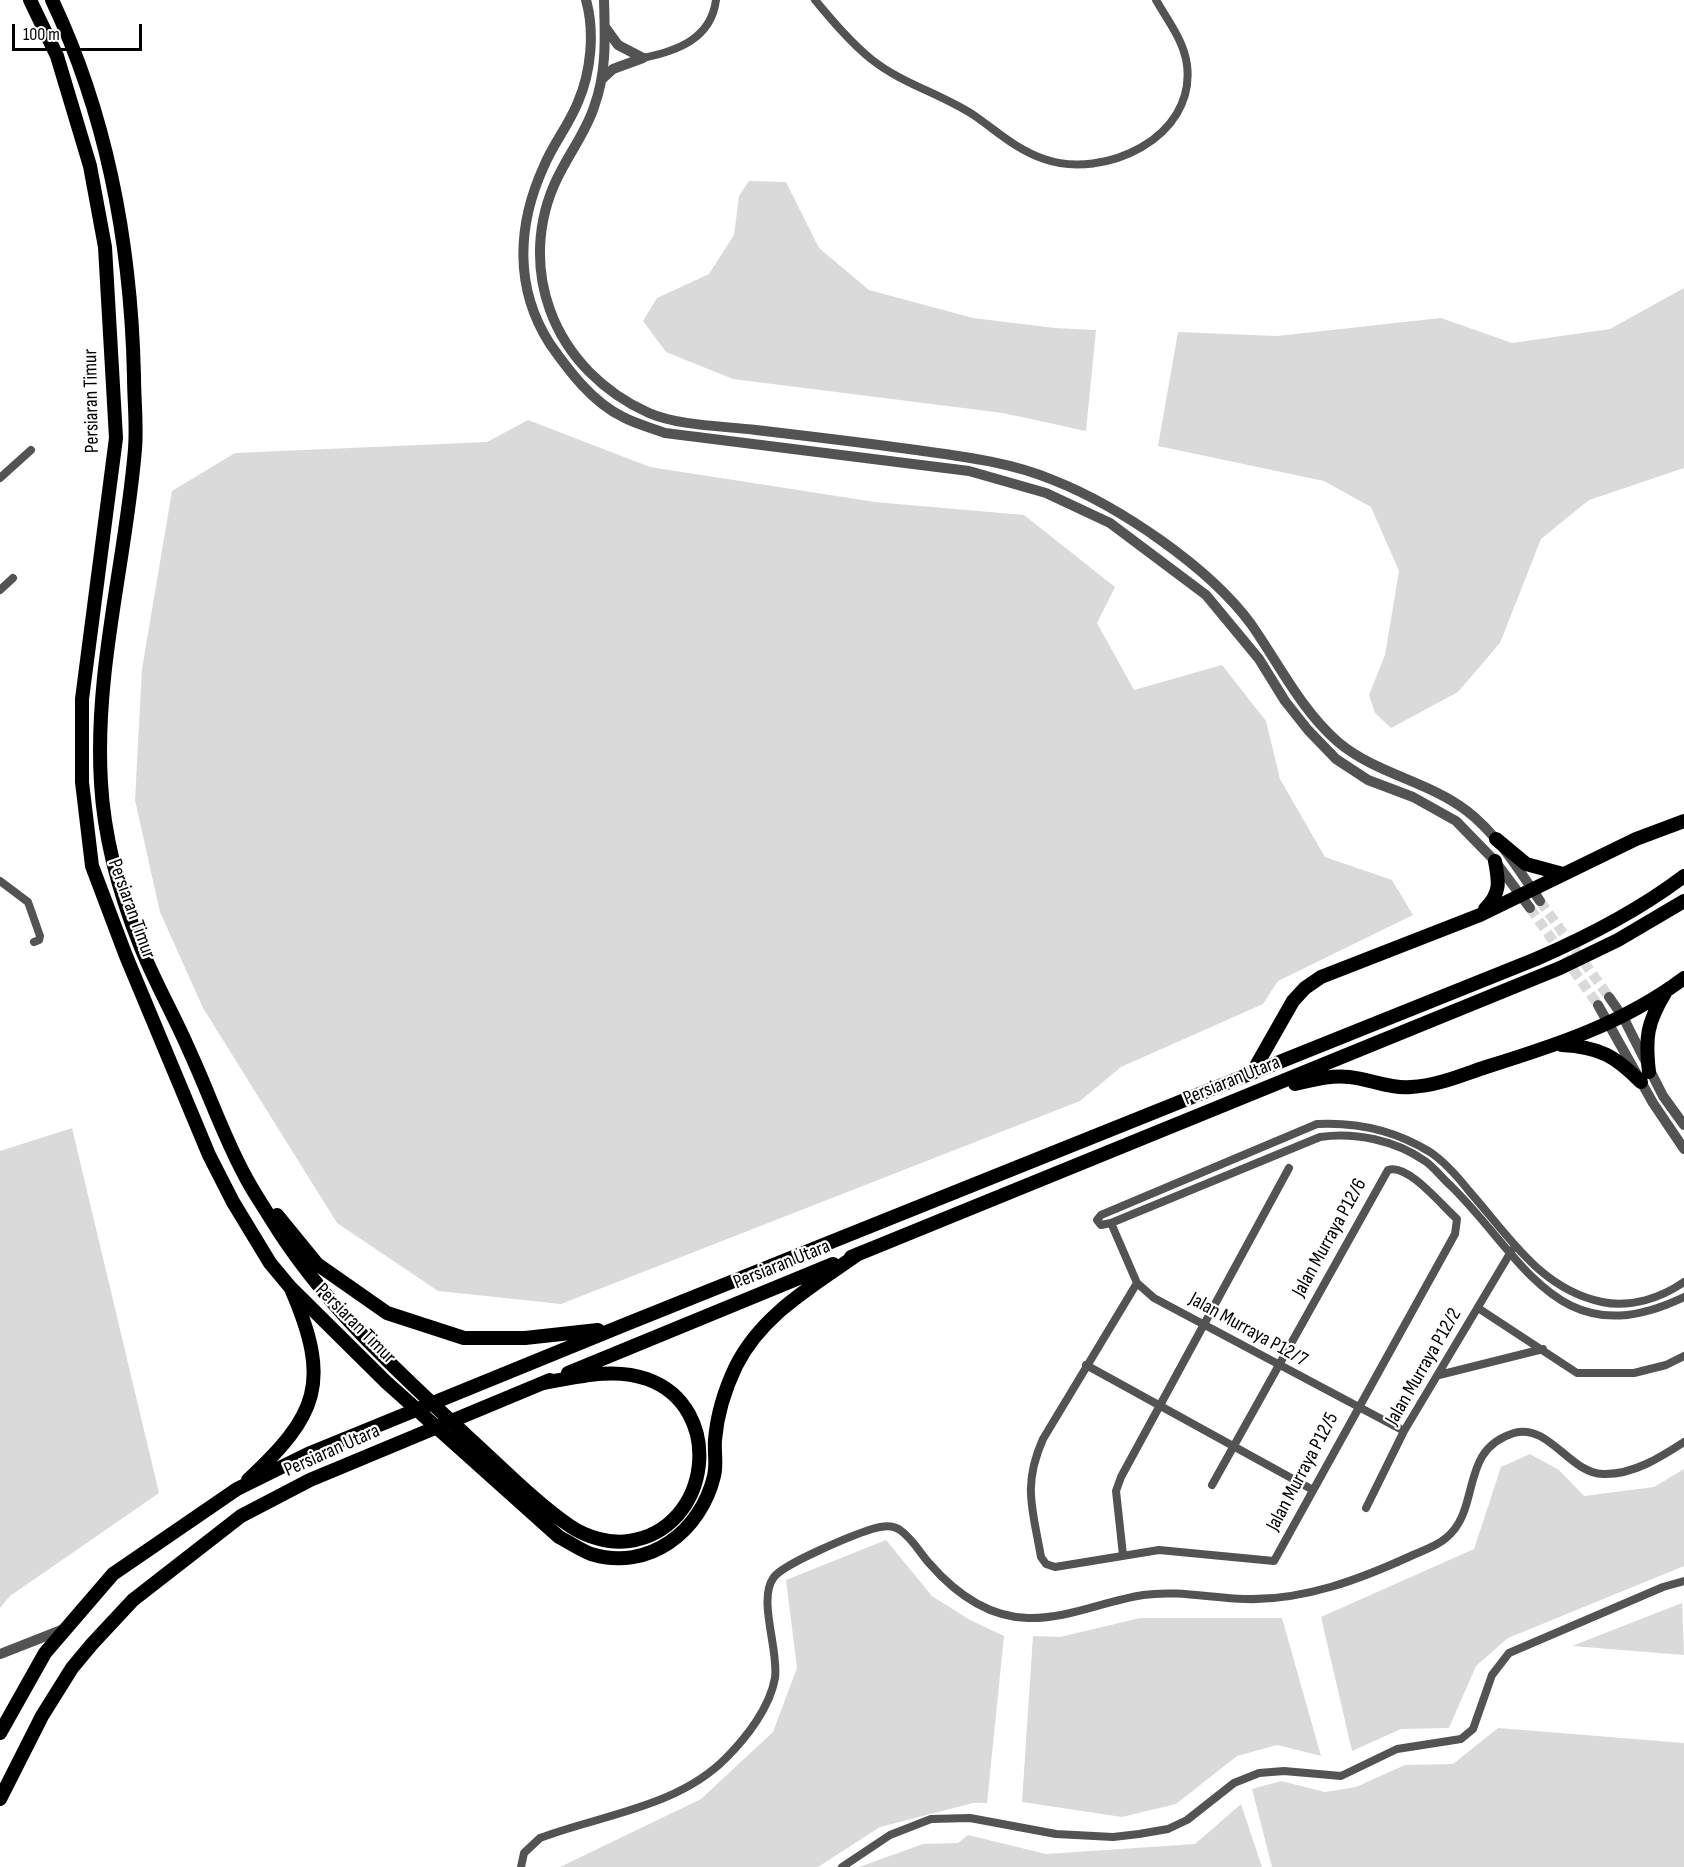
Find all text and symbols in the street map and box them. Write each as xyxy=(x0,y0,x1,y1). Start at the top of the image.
scale bar xyxy=(15,12,146,50)
text: 100 m xyxy=(23,24,60,45)
street label: Persiaran Timur xyxy=(79,349,105,453)
street label: Persiaran Timur xyxy=(102,856,160,962)
street label: Persiaran Utara xyxy=(1180,1051,1284,1111)
street label: Jalan Murraya P12/6 xyxy=(1288,1175,1372,1301)
street label: Persiaran Utara xyxy=(730,1235,834,1295)
street label: Persiaran Timur xyxy=(310,1279,400,1369)
street label: Jalan Murraya P12/7 xyxy=(1185,1288,1311,1372)
street label: Jalan Murraya P12/2 xyxy=(1381,1304,1467,1430)
street label: Jalan Murraya P12/5 xyxy=(1262,1409,1344,1535)
street label: Persiaran Utara xyxy=(280,1419,384,1483)

